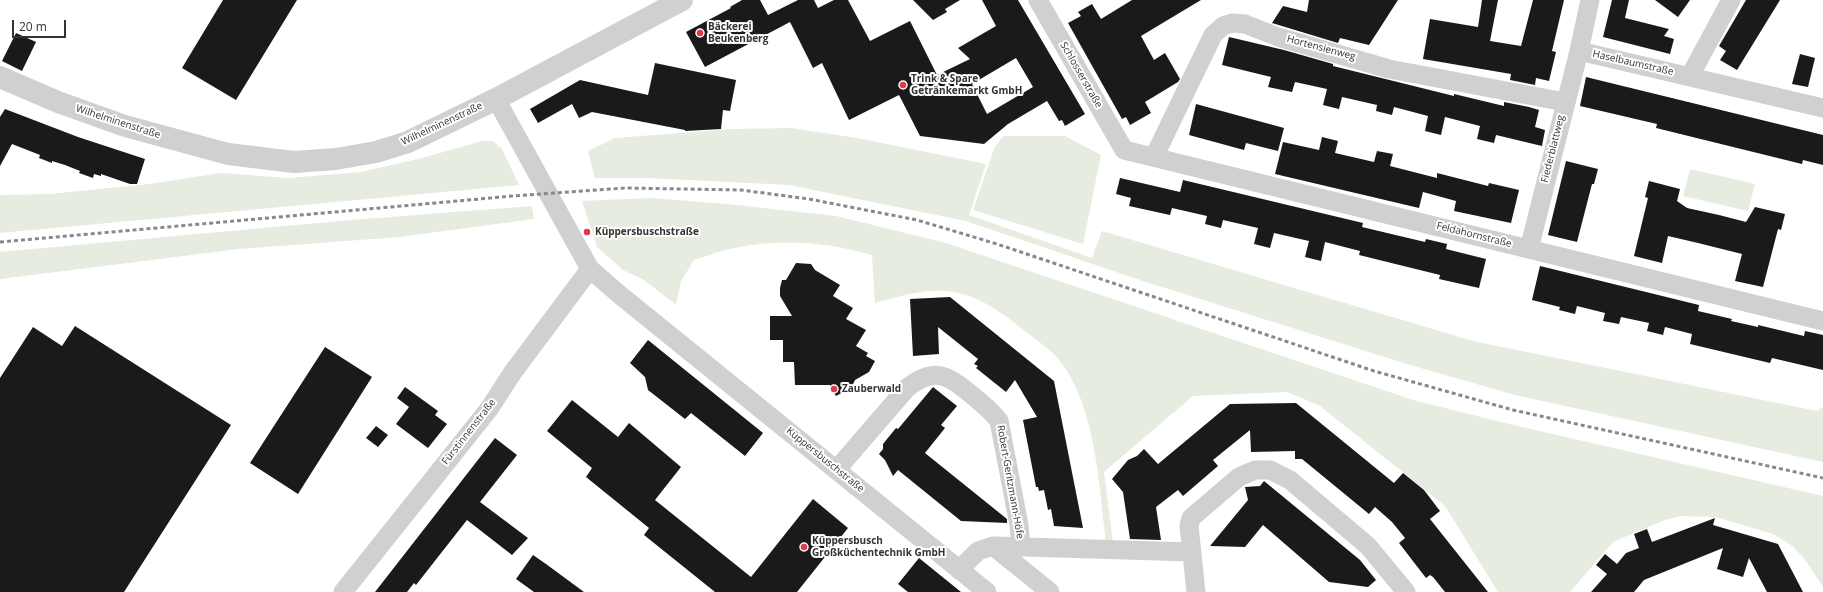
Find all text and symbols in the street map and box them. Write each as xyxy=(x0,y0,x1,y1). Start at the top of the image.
scale bar xyxy=(14,12,68,38)
text: 20 m xyxy=(19,18,47,35)
place label: Bäckerei Beukenberg xyxy=(708,21,768,44)
marker: Bäckerei Beukenberg xyxy=(695,28,705,38)
street label: Hortensienweg xyxy=(1285,33,1357,63)
street label: Schlosserstraße xyxy=(1057,40,1105,110)
street label: Haselbaumstraße xyxy=(1591,48,1675,78)
place label: Trink & Spare Getränkemarkt GmbH xyxy=(911,73,1022,96)
marker: Trink & Spare Getränkemarkt GmbH xyxy=(898,80,908,90)
street label: Wilhelminenstraße xyxy=(400,100,484,148)
street label: Wilhelminenstraße xyxy=(74,103,162,141)
street label: Fiederblattweg xyxy=(1539,114,1567,184)
street label: Feldahornstraße xyxy=(1435,220,1513,250)
place label: Küppersbuschstraße xyxy=(595,226,699,238)
marker: Küppersbuschstraße xyxy=(582,227,592,237)
place label: Zauberwald xyxy=(842,383,901,395)
marker: Zauberwald xyxy=(829,384,839,394)
street label: Fürstinnenstraße xyxy=(440,397,498,467)
street label: Robert-Geritzmann-Höfe xyxy=(994,424,1026,540)
street label: Küppersbuschstraße xyxy=(784,425,866,495)
place label: Küppersbusch Großküchentechnik GmbH xyxy=(812,535,945,558)
marker: Küppersbusch Großküchentechnik GmbH xyxy=(799,542,809,552)

